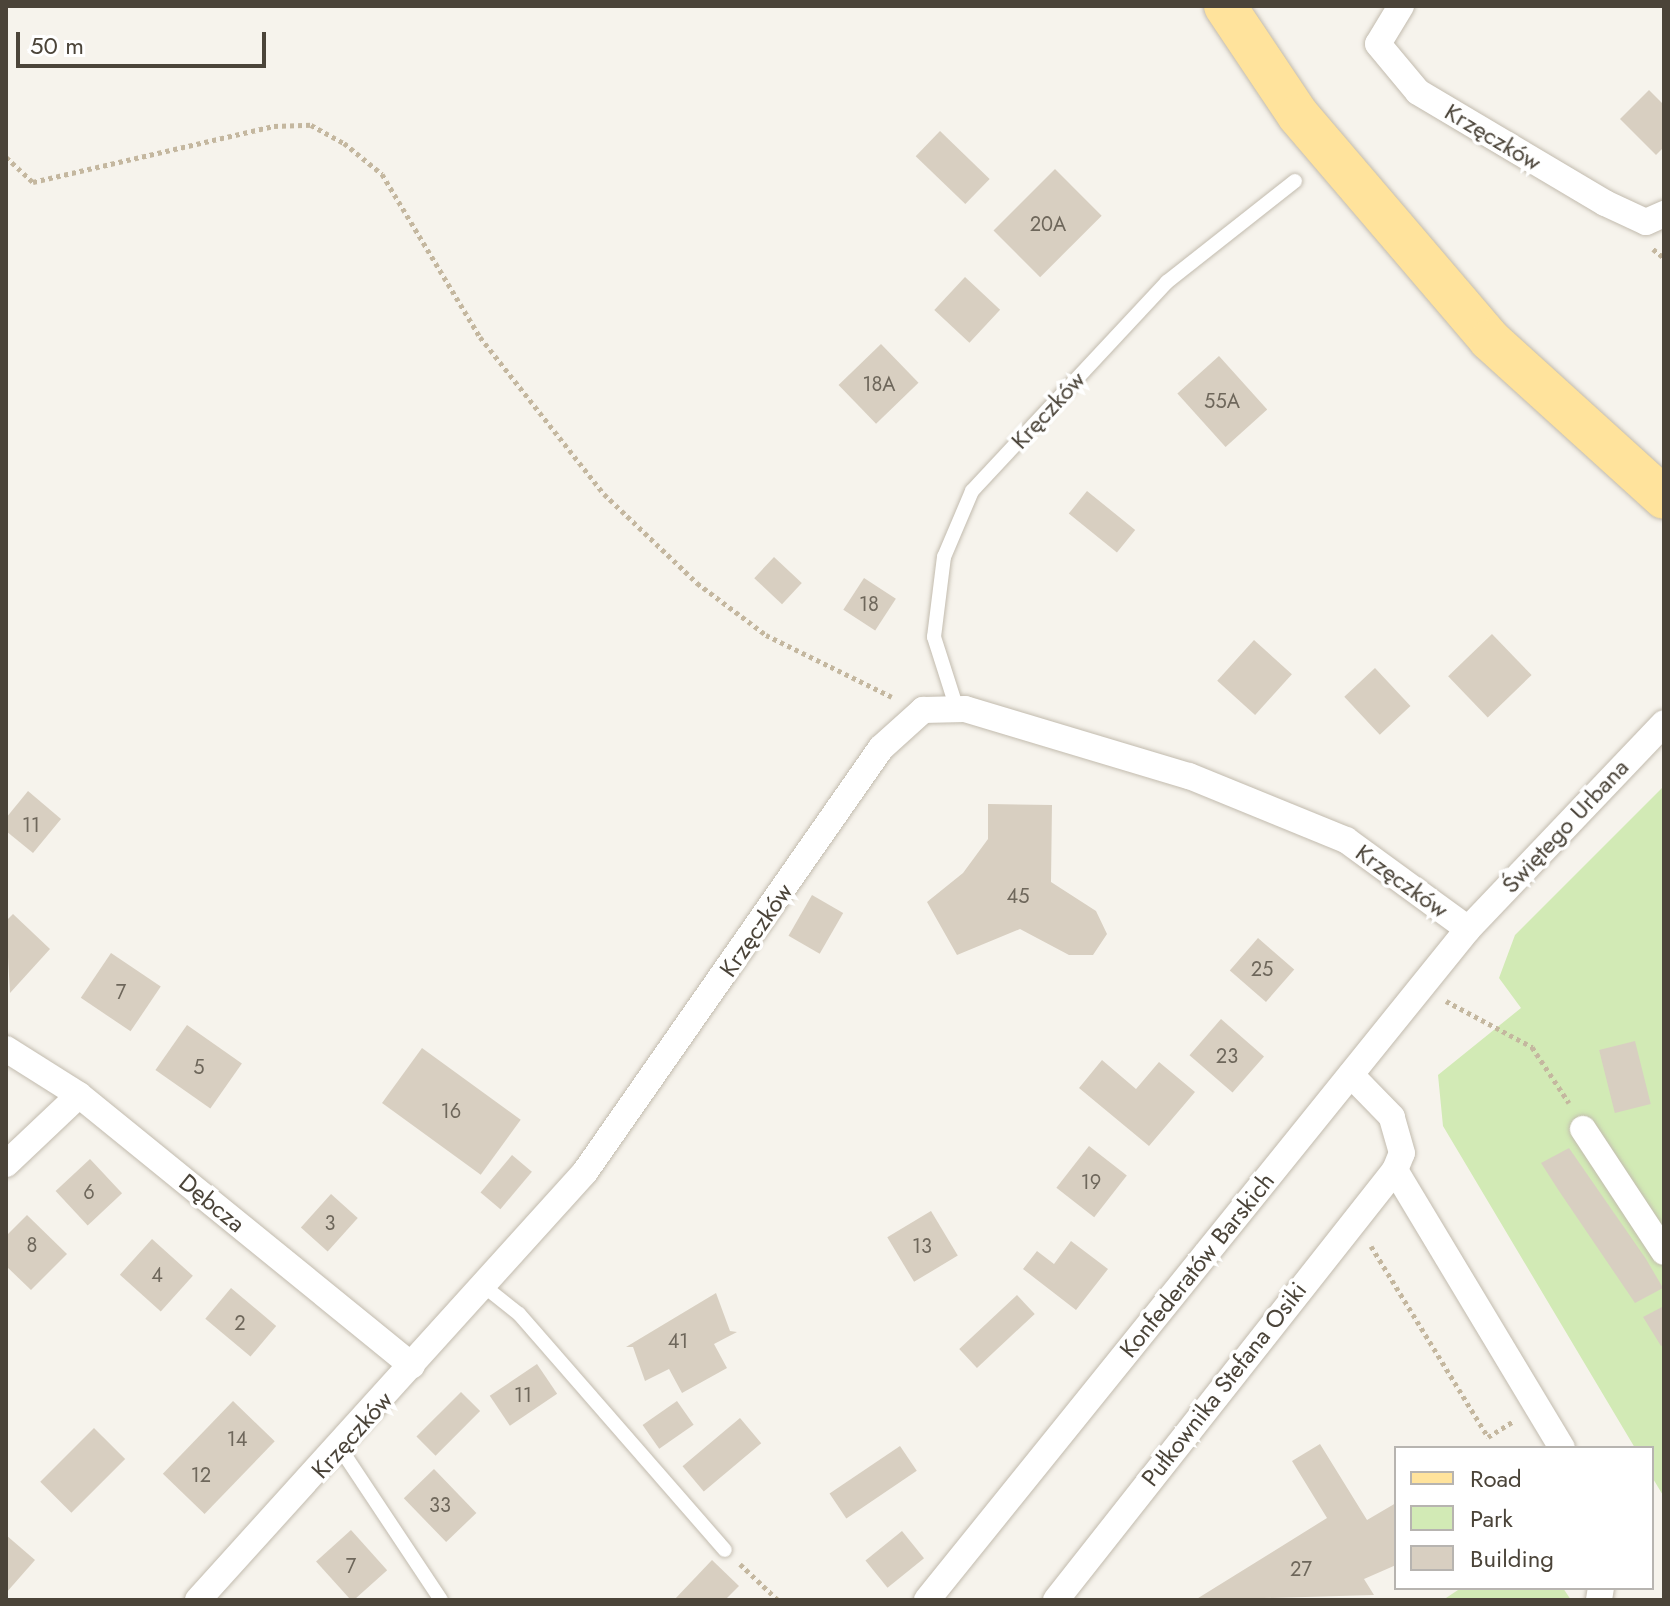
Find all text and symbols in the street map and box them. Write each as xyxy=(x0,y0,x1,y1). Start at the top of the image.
scale bar xyxy=(20,16,270,66)
text: 50 m xyxy=(30,28,84,63)
street label: Krzęczków xyxy=(1440,97,1546,177)
house number: 20A xyxy=(1030,212,1066,236)
street label: Kręczków xyxy=(1005,365,1091,455)
house number: 18A xyxy=(863,372,895,396)
house number: 55A xyxy=(1204,389,1240,413)
house number: 18 xyxy=(859,592,879,616)
street label: Świętego Urbana xyxy=(1496,753,1634,899)
house number: 11 xyxy=(22,813,40,837)
street label: Krzęczków xyxy=(1350,838,1454,924)
street label: Krzęczków xyxy=(713,878,799,982)
house number: 45 xyxy=(1007,884,1029,908)
house number: 25 xyxy=(1251,957,1273,981)
house number: 7 xyxy=(116,980,126,1004)
house number: 23 xyxy=(1216,1044,1238,1068)
house number: 5 xyxy=(193,1055,205,1079)
house number: 16 xyxy=(441,1099,461,1123)
street label: Konfederatów Barskich xyxy=(1114,1167,1280,1363)
street label: Dębcza xyxy=(173,1168,251,1238)
house number: 19 xyxy=(1081,1170,1101,1194)
house number: 6 xyxy=(83,1180,95,1204)
house number: 3 xyxy=(325,1211,335,1235)
house number: 8 xyxy=(27,1233,37,1257)
house number: 13 xyxy=(912,1234,932,1258)
house number: 4 xyxy=(151,1263,163,1287)
street label: Pułkownika Stefana Osiki xyxy=(1135,1276,1313,1492)
house number: 2 xyxy=(234,1311,246,1335)
house number: 41 xyxy=(668,1329,688,1353)
house number: 11 xyxy=(514,1383,532,1407)
street label: Krzęczków xyxy=(305,1385,399,1485)
house number: 14 xyxy=(227,1427,247,1451)
legend xyxy=(1394,1446,1654,1590)
text: Road xyxy=(1470,1461,1522,1496)
house number: 12 xyxy=(191,1463,211,1487)
house number: 33 xyxy=(429,1493,451,1517)
text: Park xyxy=(1470,1501,1513,1536)
text: Building xyxy=(1470,1541,1554,1576)
house number: 7 xyxy=(346,1554,356,1578)
house number: 27 xyxy=(1290,1557,1312,1581)

